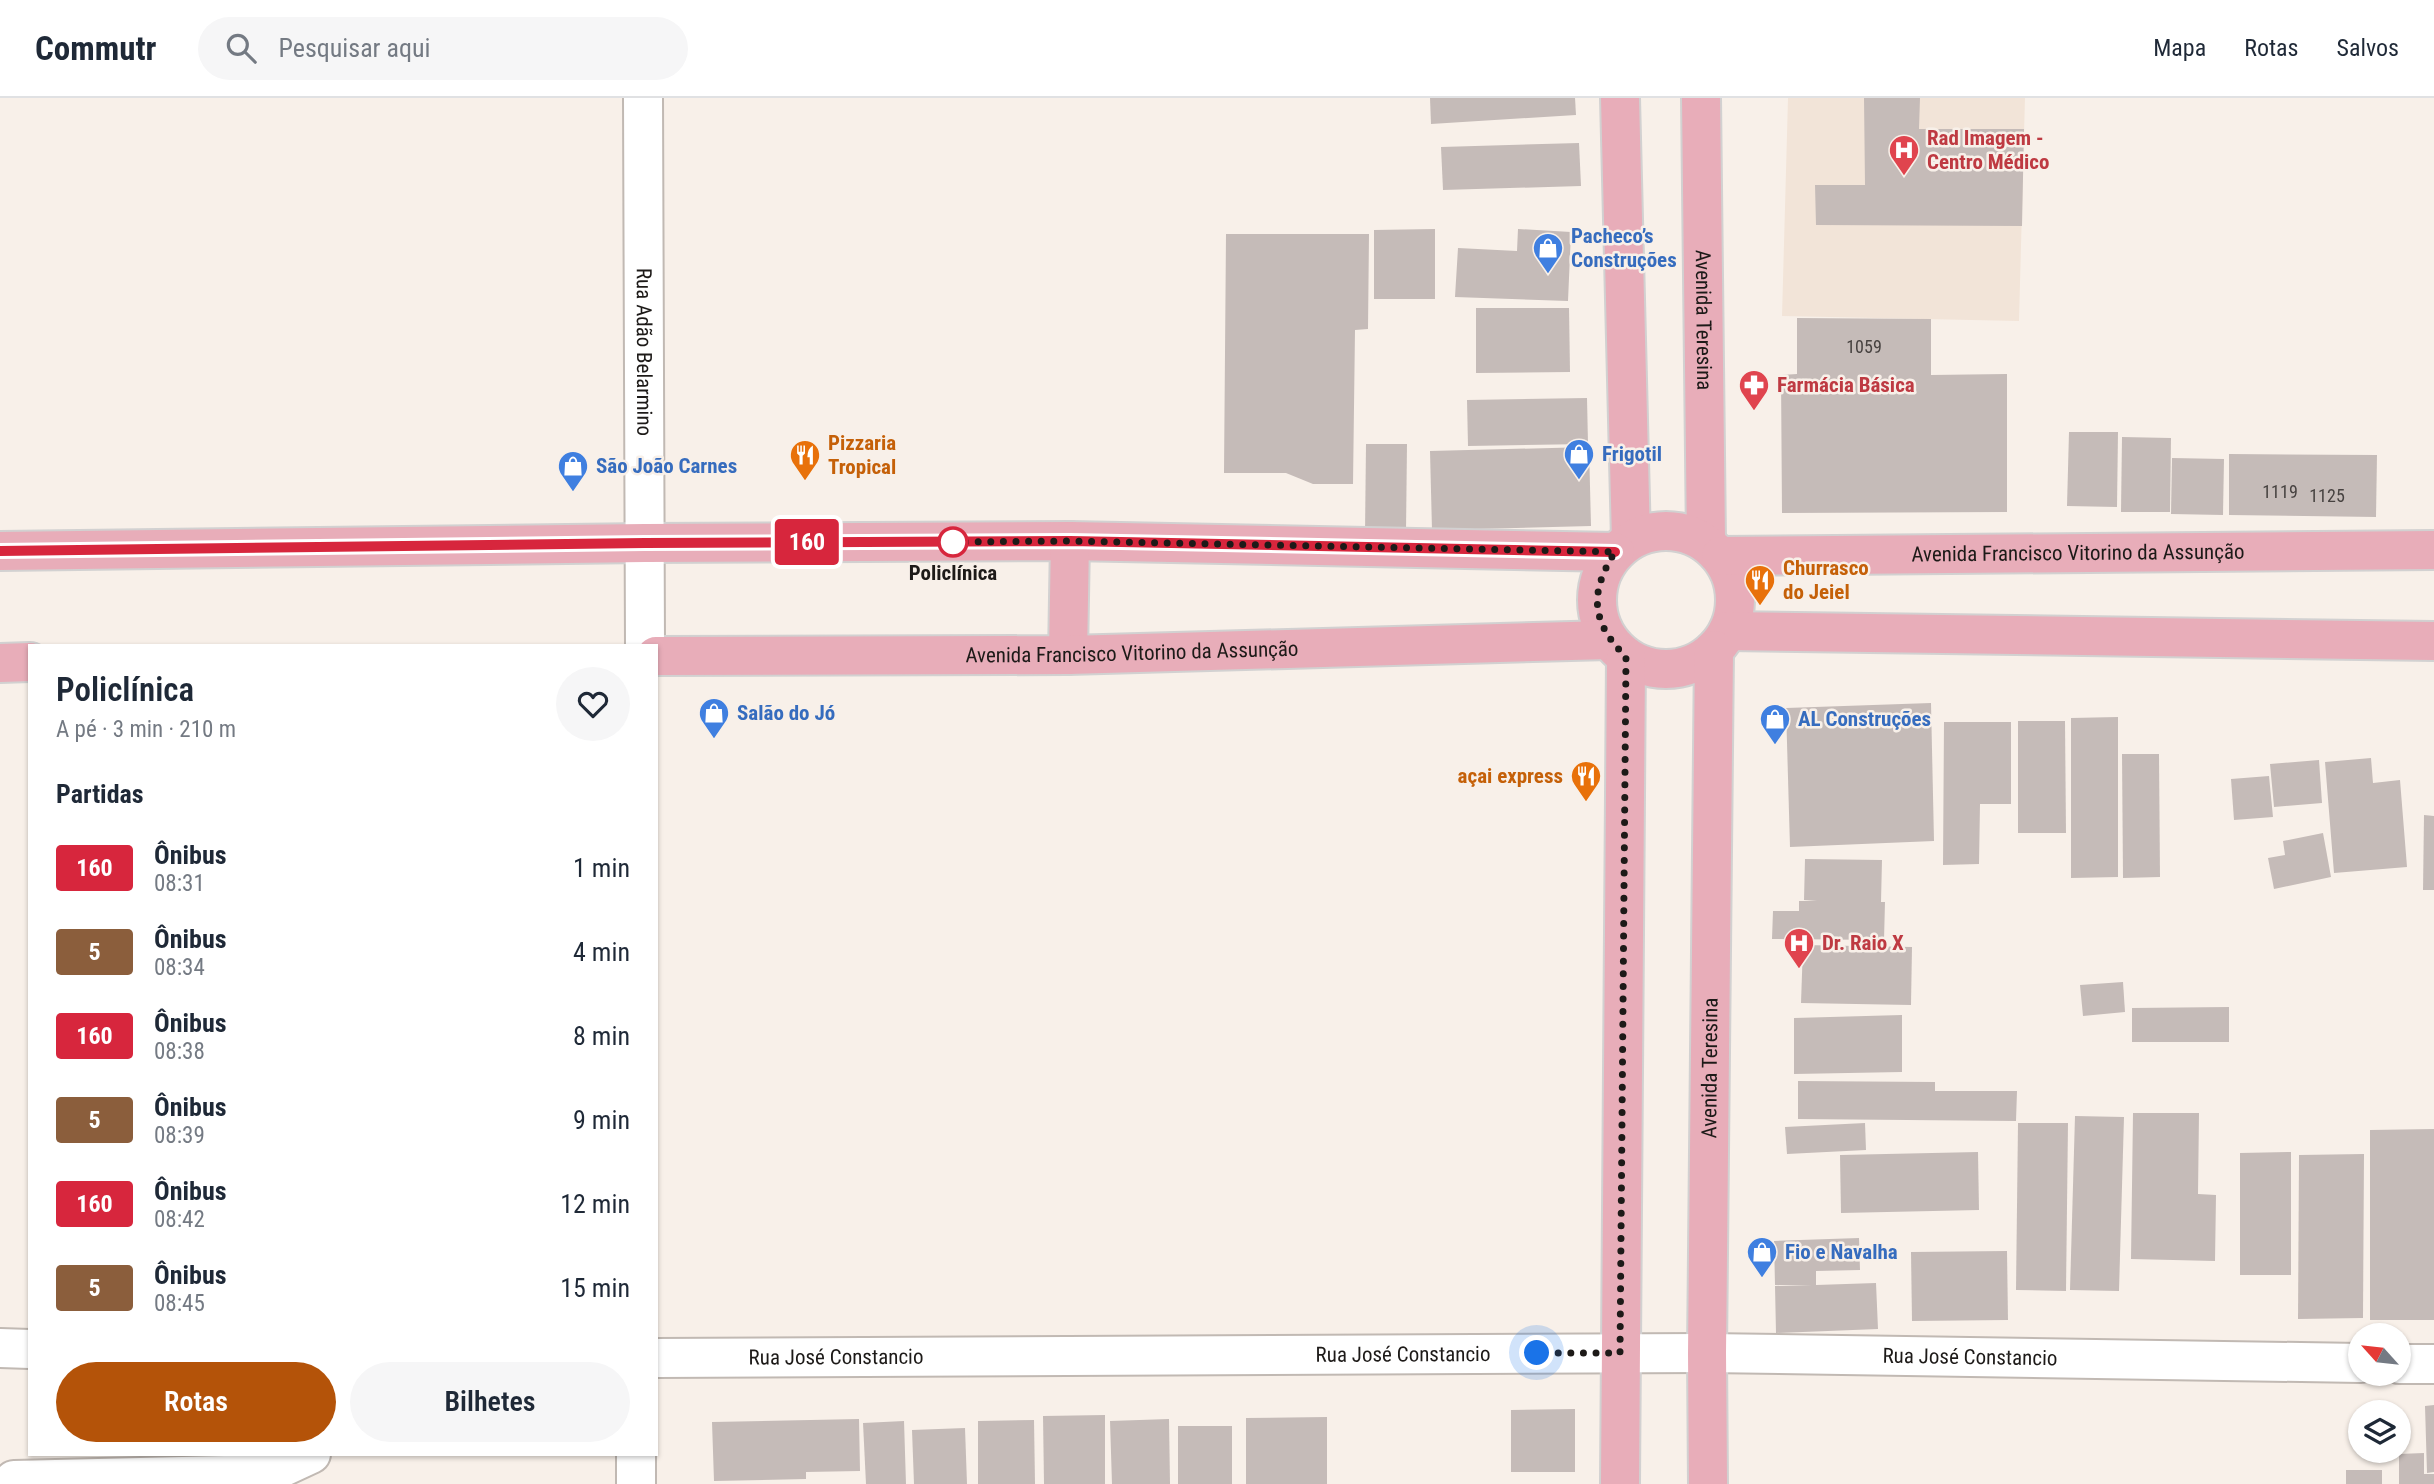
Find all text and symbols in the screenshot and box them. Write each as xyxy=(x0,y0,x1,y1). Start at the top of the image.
search box xyxy=(198,17,688,80)
text: Commutr xyxy=(35,29,156,68)
icon: search xyxy=(222,29,260,67)
text: Pesquisar aqui xyxy=(278,33,431,63)
text: Mapa xyxy=(2153,34,2206,62)
text: Rotas xyxy=(2244,34,2298,62)
text: Salvos xyxy=(2336,34,2399,62)
place label: Rad Imagem - Centro Médico xyxy=(1927,126,2049,174)
hospital icon: Rad Imagem - Centro Médico xyxy=(1887,133,1921,177)
place label: Pacheco’s Construções xyxy=(1571,224,1677,272)
shop icon: Pacheco’s Construções xyxy=(1531,231,1565,275)
street label: Avenida Teresina xyxy=(1691,250,1716,390)
street label: Rua Adão Belarmino xyxy=(632,268,656,436)
house number: 1059 xyxy=(1846,336,1882,357)
pharmacy icon: Farmácia Básica xyxy=(1737,368,1771,412)
place label: Farmácia Básica xyxy=(1777,373,1915,397)
place label: Pizzaria Tropical xyxy=(828,431,896,479)
shop icon: Frigotil xyxy=(1562,437,1596,481)
restaurant icon: Pizzaria Tropical xyxy=(788,438,822,482)
place label: Frigotil xyxy=(1602,442,1662,466)
shop icon: São João Carnes xyxy=(556,449,590,493)
place label: São João Carnes xyxy=(596,454,737,478)
house number: 1119 xyxy=(2262,481,2298,502)
house number: 1125 xyxy=(2309,485,2345,506)
line badge: 160 xyxy=(767,519,847,565)
marker: Policlínica xyxy=(938,527,968,557)
text: 160 xyxy=(789,528,825,556)
street label: Avenida Francisco Vitorino da Assunção xyxy=(1911,540,2245,566)
place label: Churrasco do Jeiel xyxy=(1783,556,1869,604)
place label: Policlínica xyxy=(909,561,997,585)
restaurant icon: Churrasco do Jeiel xyxy=(1743,563,1777,607)
street label: Avenida Francisco Vitorino da Assunção xyxy=(965,637,1299,667)
button: heart xyxy=(556,667,630,741)
text: Policlínica xyxy=(56,670,194,709)
shop icon: Salão do Jó xyxy=(697,696,731,740)
place label: Salão do Jó xyxy=(737,701,835,725)
shop icon: AL Construções xyxy=(1758,702,1792,746)
place label: AL Construções xyxy=(1798,707,1931,731)
text: A pé · 3 min · 210 m xyxy=(56,716,236,743)
restaurant icon: açai express xyxy=(1569,759,1603,803)
place label: açai express xyxy=(1458,764,1563,788)
text: Partidas xyxy=(56,779,144,809)
text: Ônibus xyxy=(154,840,227,870)
text: 1 min xyxy=(573,853,630,883)
text: 160 xyxy=(76,854,113,882)
text: 08:31 xyxy=(154,870,205,897)
text: Ônibus xyxy=(154,924,227,954)
hospital icon: Dr. Raio X xyxy=(1782,926,1816,970)
place label: Dr. Raio X xyxy=(1822,931,1904,955)
text: 4 min xyxy=(573,937,630,967)
text: 5 xyxy=(88,938,101,966)
text: 08:34 xyxy=(154,954,205,981)
street label: Avenida Teresina xyxy=(1697,998,1723,1138)
text: Ônibus xyxy=(154,1008,227,1038)
text: 8 min xyxy=(573,1021,630,1051)
text: 160 xyxy=(76,1022,113,1050)
text: 08:38 xyxy=(154,1038,205,1065)
text: Ônibus xyxy=(154,1092,227,1122)
text: 9 min xyxy=(573,1105,630,1135)
text: 5 xyxy=(88,1106,101,1134)
text: 08:39 xyxy=(154,1122,205,1149)
text: Ônibus xyxy=(154,1176,227,1206)
text: 12 min xyxy=(560,1189,630,1219)
text: 160 xyxy=(76,1190,113,1218)
text: 08:42 xyxy=(154,1206,205,1233)
shop icon: Fio e Navalha xyxy=(1745,1235,1779,1279)
place label: Fio e Navalha xyxy=(1785,1240,1898,1264)
text: Ônibus xyxy=(154,1260,227,1290)
text: 15 min xyxy=(560,1273,630,1303)
text: 5 xyxy=(88,1274,101,1302)
text: 08:45 xyxy=(154,1290,205,1317)
north arrow xyxy=(2348,1323,2412,1386)
map controls xyxy=(2348,1323,2411,1463)
your location xyxy=(1519,1335,1554,1370)
street label: Rua José Constancio xyxy=(1315,1342,1490,1367)
street label: Rua José Constancio xyxy=(1882,1344,2058,1370)
street label: Rua José Constancio xyxy=(748,1345,923,1370)
button: Rotas xyxy=(56,1362,336,1442)
button: Bilhetes xyxy=(350,1362,630,1442)
button: layers xyxy=(2348,1400,2411,1463)

